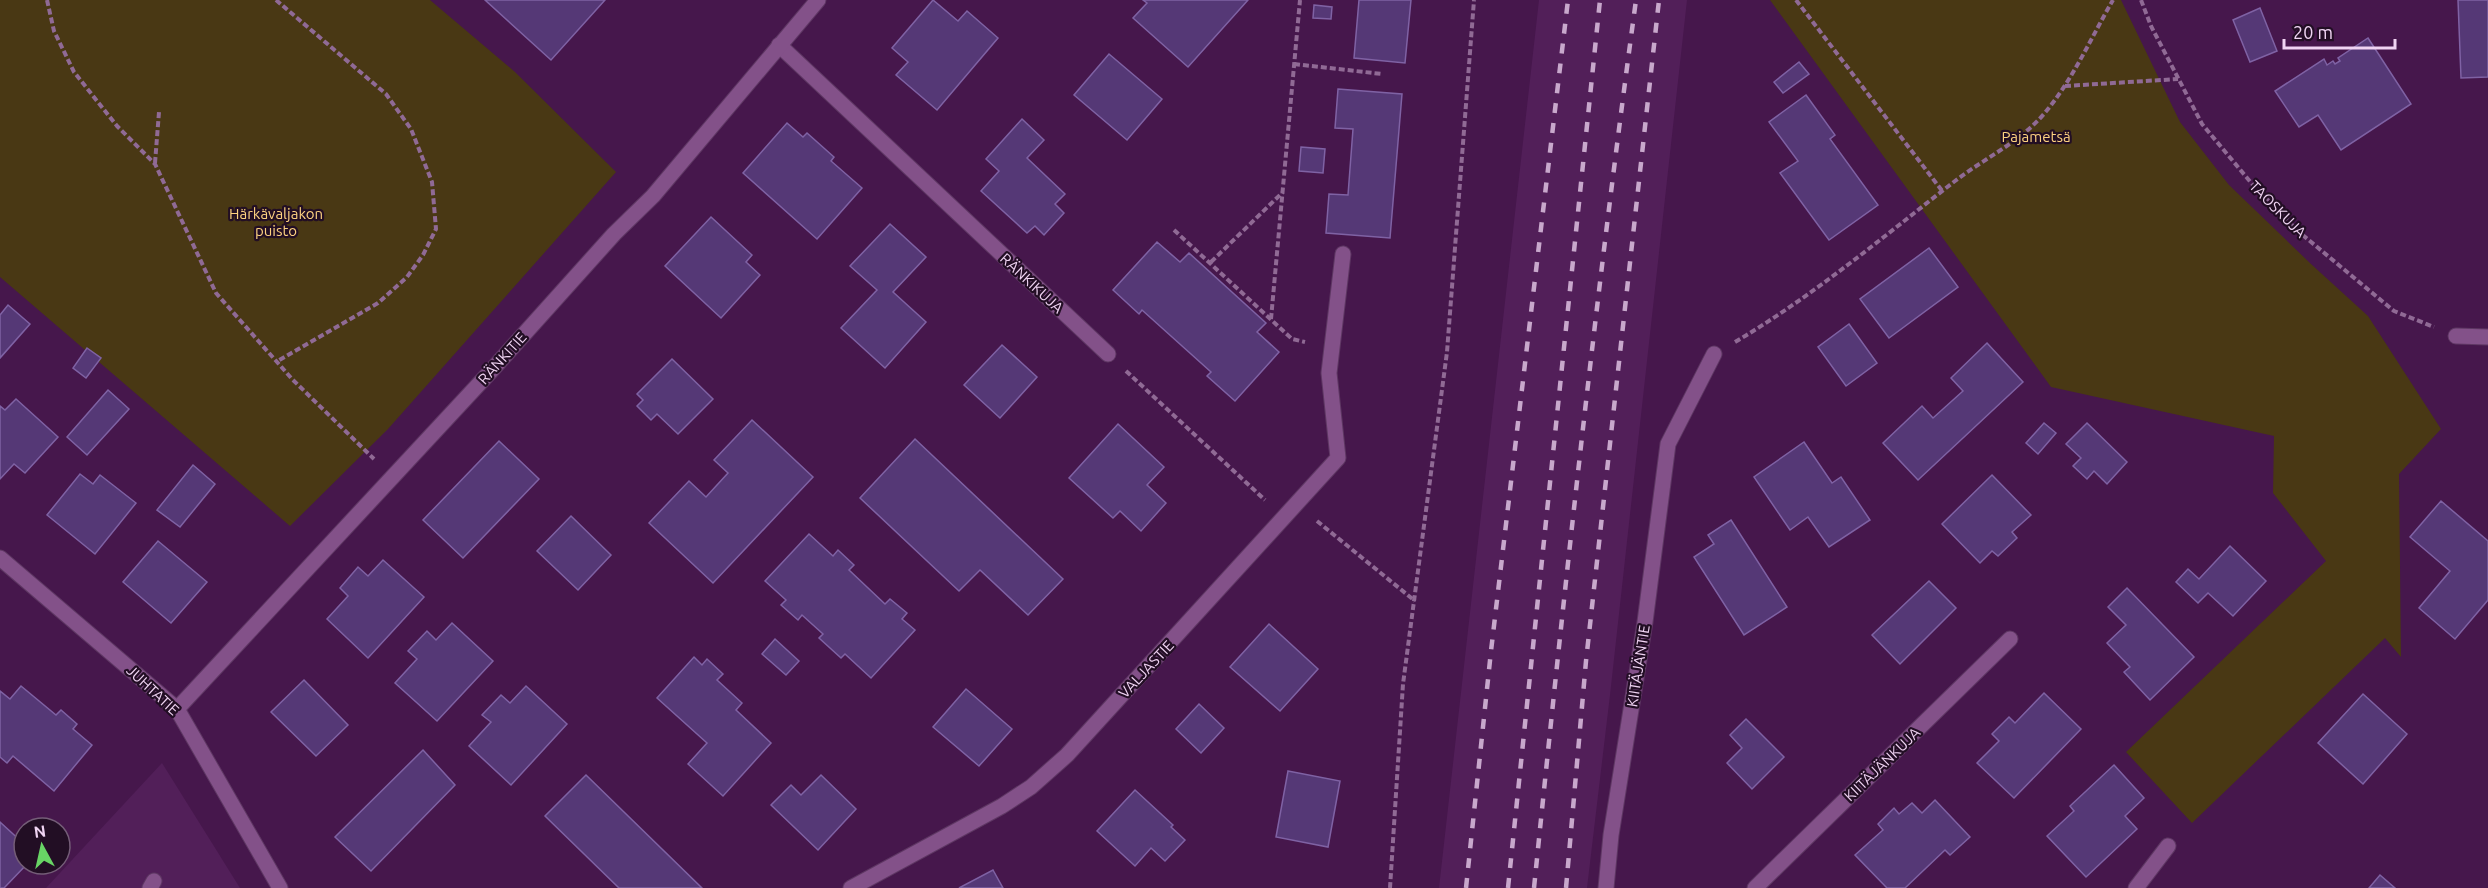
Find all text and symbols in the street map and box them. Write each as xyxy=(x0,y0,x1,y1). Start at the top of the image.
scale bar xyxy=(2284,12,2395,50)
text: 20 m xyxy=(2293,22,2333,42)
park label: Pajametsä xyxy=(2001,128,2071,145)
street label: TAOSKUJA xyxy=(2246,177,2310,241)
park label: Härkävaljakon puisto xyxy=(229,205,323,239)
street label: RÄNKIKUJA xyxy=(997,250,1067,317)
street label: RÄNKITIE xyxy=(474,329,530,387)
street label: KIITÄJÄNTIE xyxy=(1623,624,1653,708)
street label: VALJASTIE xyxy=(1115,637,1177,701)
street label: JUHTATIE xyxy=(123,662,183,718)
street label: KIITÄJÄNKUJA xyxy=(1841,723,1924,804)
north arrow xyxy=(12,816,72,876)
text: N xyxy=(33,821,47,841)

